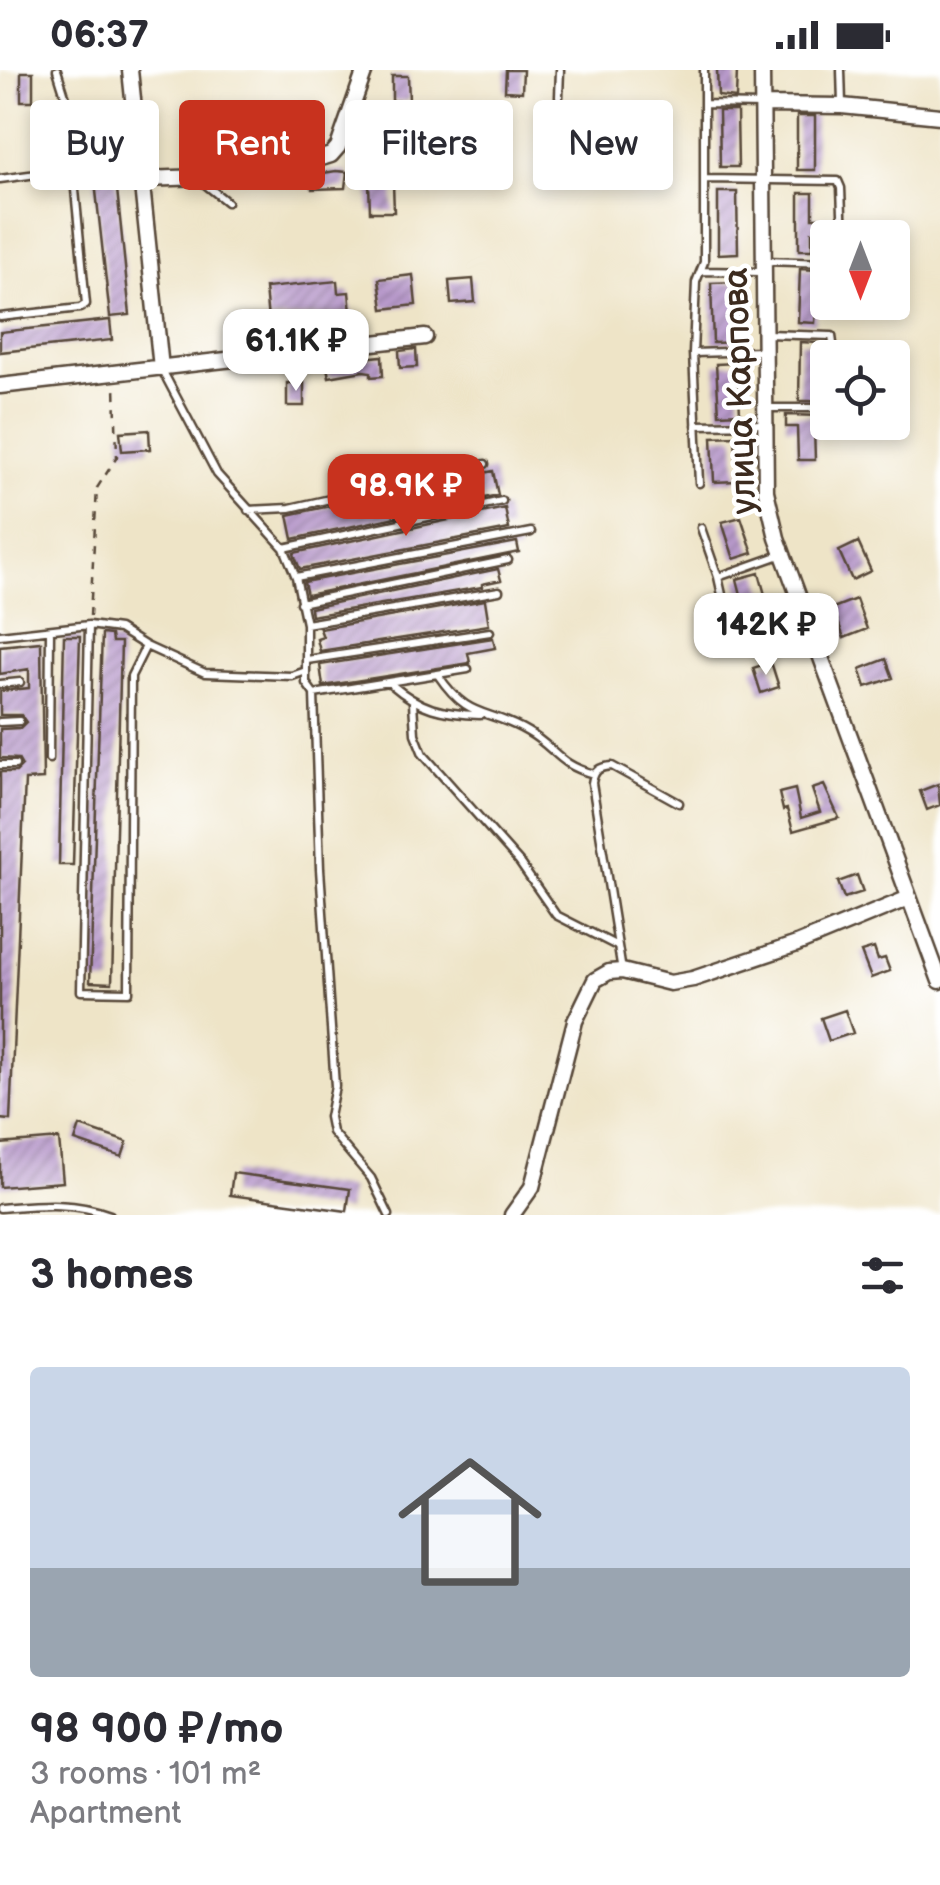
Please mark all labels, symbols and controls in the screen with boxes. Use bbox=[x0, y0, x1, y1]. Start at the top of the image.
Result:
text: 06:37 bbox=[50, 13, 149, 58]
chip: Buy bbox=[30, 100, 159, 190]
chip: Rent bbox=[179, 100, 325, 190]
chip: Filters bbox=[345, 100, 513, 190]
chip: New bbox=[533, 100, 673, 190]
north arrow bbox=[810, 220, 910, 320]
map controls bbox=[810, 220, 910, 440]
street label: улица Карпова bbox=[715, 267, 766, 515]
pin: 61.1K ₽ bbox=[204, 309, 388, 394]
text: 61.1K ₽ bbox=[245, 322, 347, 361]
button: locate bbox=[810, 340, 910, 440]
pin: 98.9K ₽ bbox=[314, 454, 498, 539]
text: 98.9K ₽ bbox=[350, 467, 462, 506]
pin: 142K ₽ bbox=[685, 593, 847, 678]
text: 142K ₽ bbox=[716, 606, 816, 645]
icon: filters bbox=[855, 1248, 910, 1303]
text: 3 homes bbox=[30, 1250, 193, 1301]
icon: home bbox=[380, 1432, 560, 1612]
text: 98 900 ₽/mo bbox=[30, 1704, 283, 1755]
text: 3 rooms · 101 m² bbox=[30, 1755, 261, 1794]
text: Apartment bbox=[30, 1794, 181, 1833]

